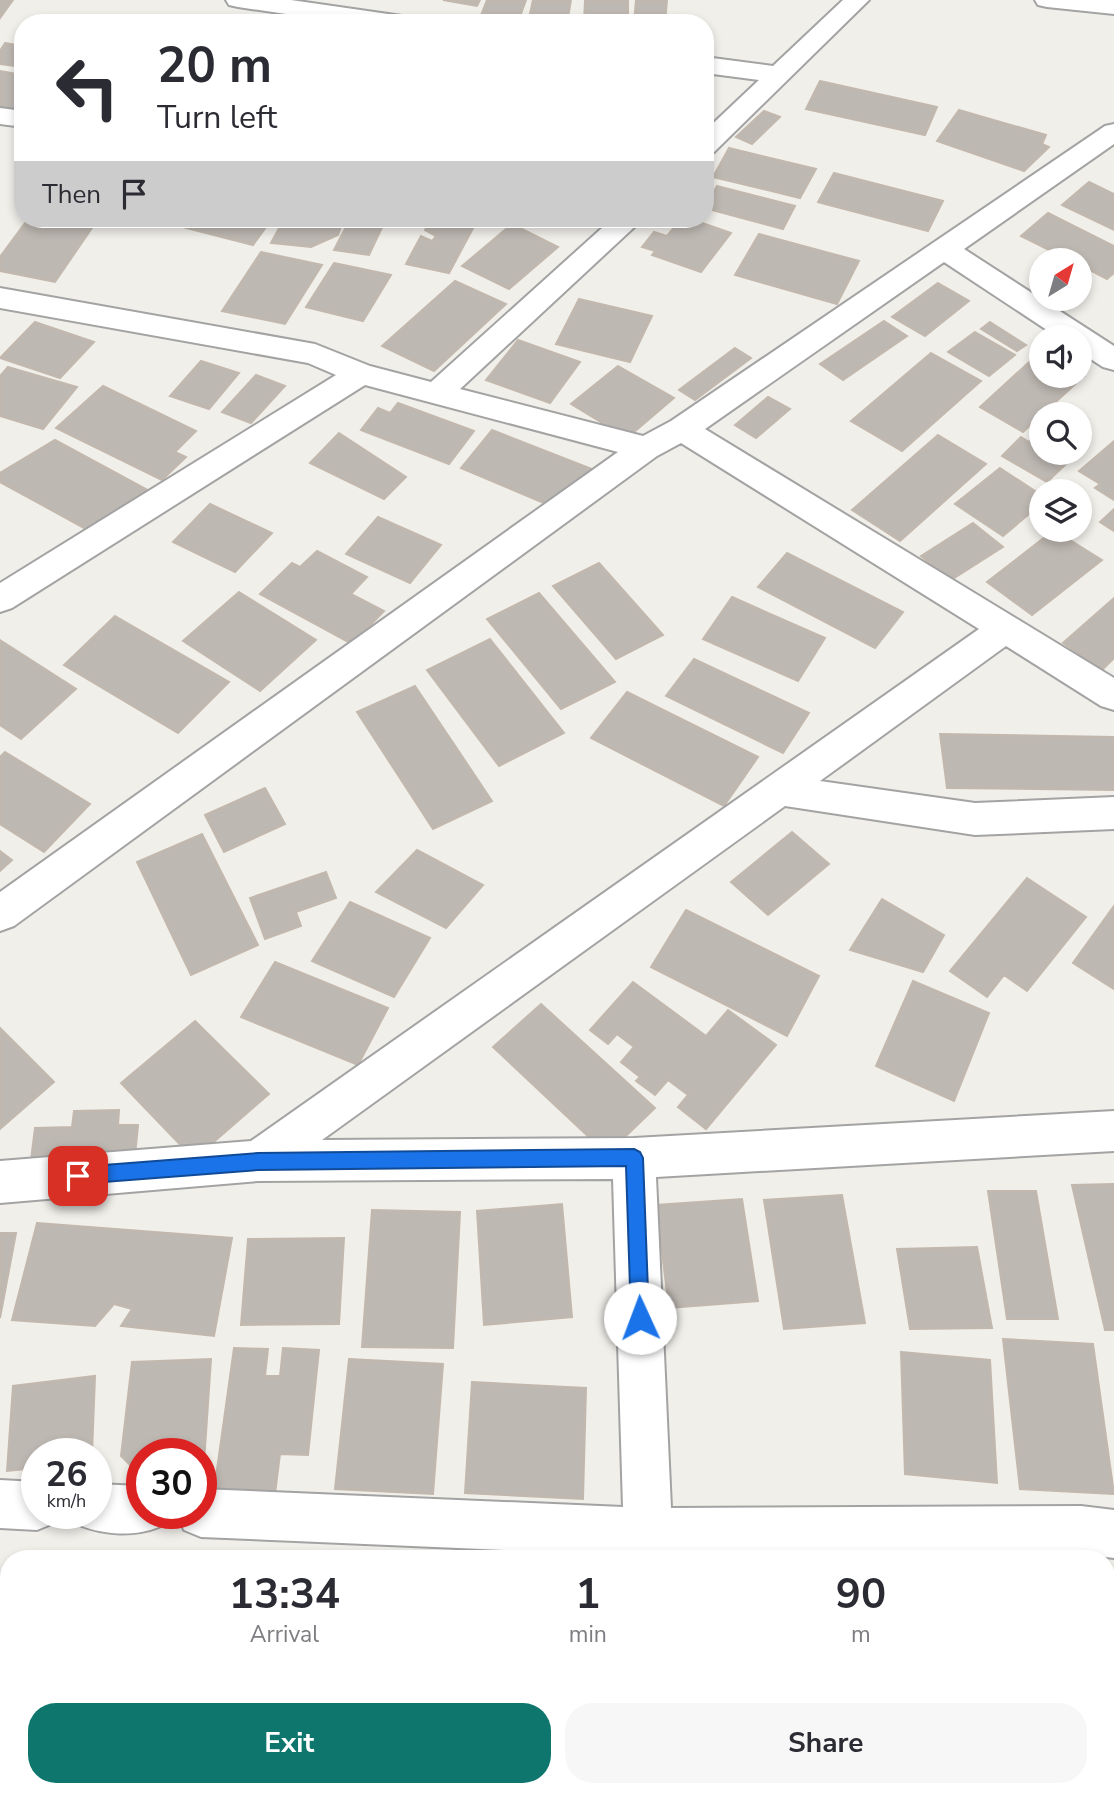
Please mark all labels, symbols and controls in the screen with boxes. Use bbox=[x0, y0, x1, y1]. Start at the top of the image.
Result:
text: 20 m bbox=[157, 32, 272, 99]
icon: left bbox=[42, 42, 133, 133]
text: Turn left bbox=[157, 96, 277, 139]
icon: arrive bbox=[115, 175, 153, 213]
text: Then bbox=[42, 177, 101, 212]
north arrow bbox=[1029, 248, 1092, 312]
map controls bbox=[1029, 248, 1092, 542]
button: sound bbox=[1029, 325, 1092, 388]
button: search bbox=[1029, 402, 1092, 465]
button: layers bbox=[1029, 479, 1092, 542]
pin bbox=[48, 1146, 108, 1206]
icon: arrive bbox=[59, 1157, 97, 1195]
position arrow bbox=[603, 1281, 677, 1355]
speed limit sign: 30 bbox=[126, 1438, 217, 1529]
text: 26 bbox=[45, 1451, 88, 1498]
text: km/h bbox=[47, 1489, 86, 1513]
text: 13:34 bbox=[229, 1566, 340, 1623]
text: 1 bbox=[575, 1566, 600, 1623]
text: 90 bbox=[836, 1566, 886, 1623]
text: Arrival bbox=[250, 1619, 319, 1650]
text: min bbox=[569, 1619, 607, 1650]
text: m bbox=[851, 1619, 871, 1650]
button: Exit bbox=[28, 1703, 551, 1783]
button: Share bbox=[565, 1703, 1087, 1783]

